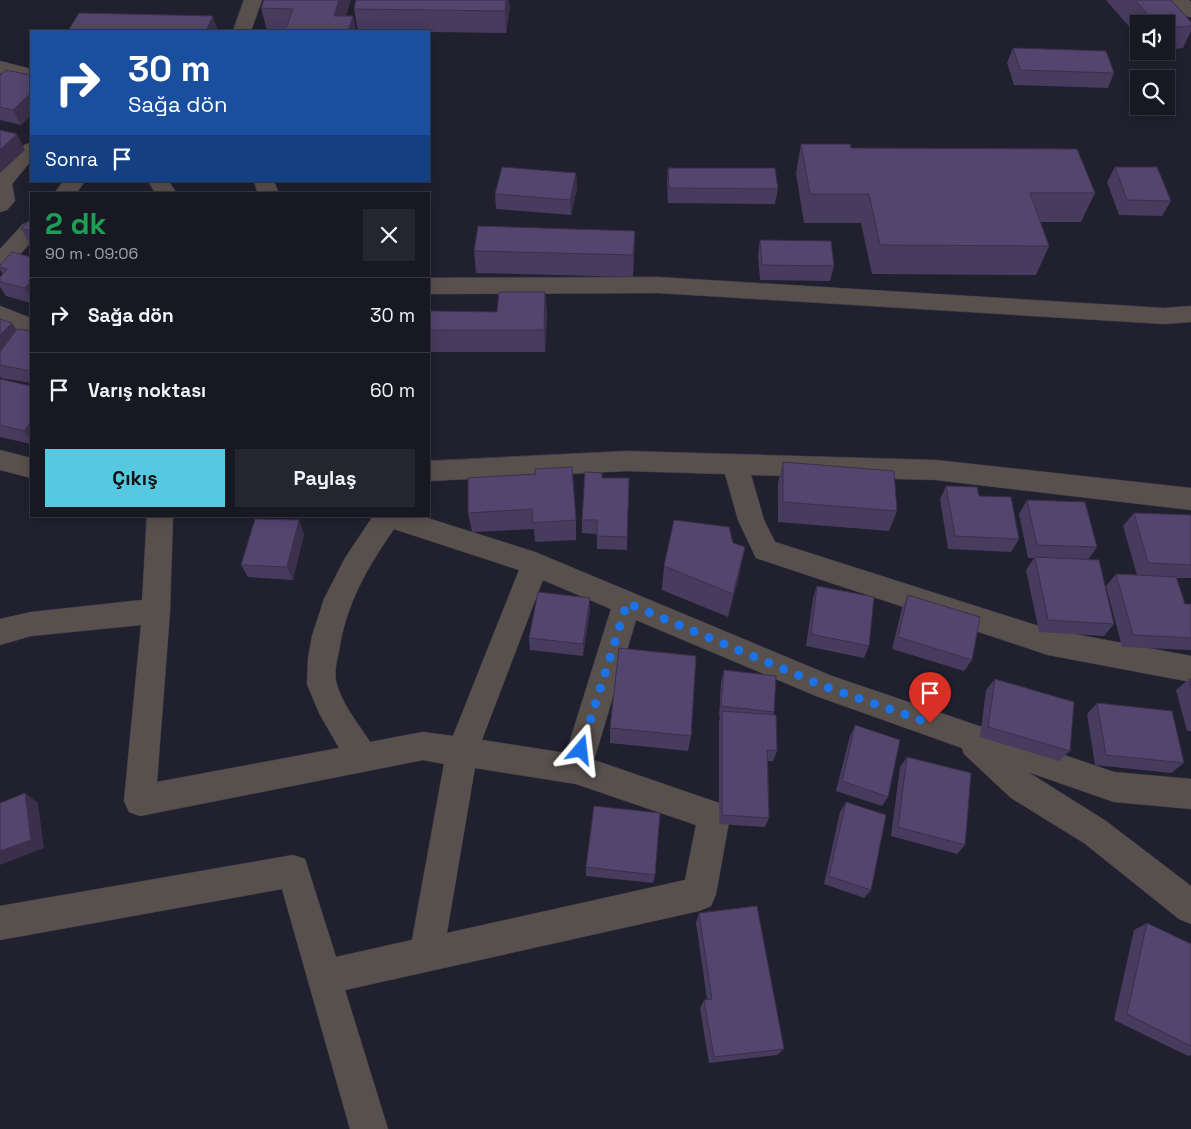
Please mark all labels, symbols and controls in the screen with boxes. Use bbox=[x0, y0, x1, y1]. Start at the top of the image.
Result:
map controls bbox=[1130, 15, 1175, 115]
button: sound bbox=[1130, 15, 1175, 60]
text: 30 m bbox=[128, 47, 211, 91]
icon: right bbox=[45, 50, 110, 115]
button: search bbox=[1130, 70, 1175, 115]
text: Sağa dön bbox=[128, 90, 228, 118]
icon: arrive bbox=[108, 145, 136, 173]
text: Sonra bbox=[45, 147, 98, 172]
text: 2 dk bbox=[45, 204, 107, 243]
button: close bbox=[363, 209, 415, 261]
text: 90 m · 09:06 bbox=[45, 243, 138, 264]
icon: right bbox=[45, 301, 73, 329]
text: Sağa dön bbox=[88, 303, 174, 328]
text: 30 m bbox=[370, 303, 415, 328]
icon: arrive bbox=[45, 376, 73, 404]
text: Varış noktası bbox=[88, 378, 206, 403]
text: 60 m bbox=[370, 378, 415, 403]
button: Çıkış bbox=[45, 449, 225, 507]
button: Paylaş bbox=[235, 449, 415, 507]
pin bbox=[909, 672, 951, 723]
icon: arrive bbox=[916, 679, 944, 707]
position arrow bbox=[554, 723, 606, 775]

